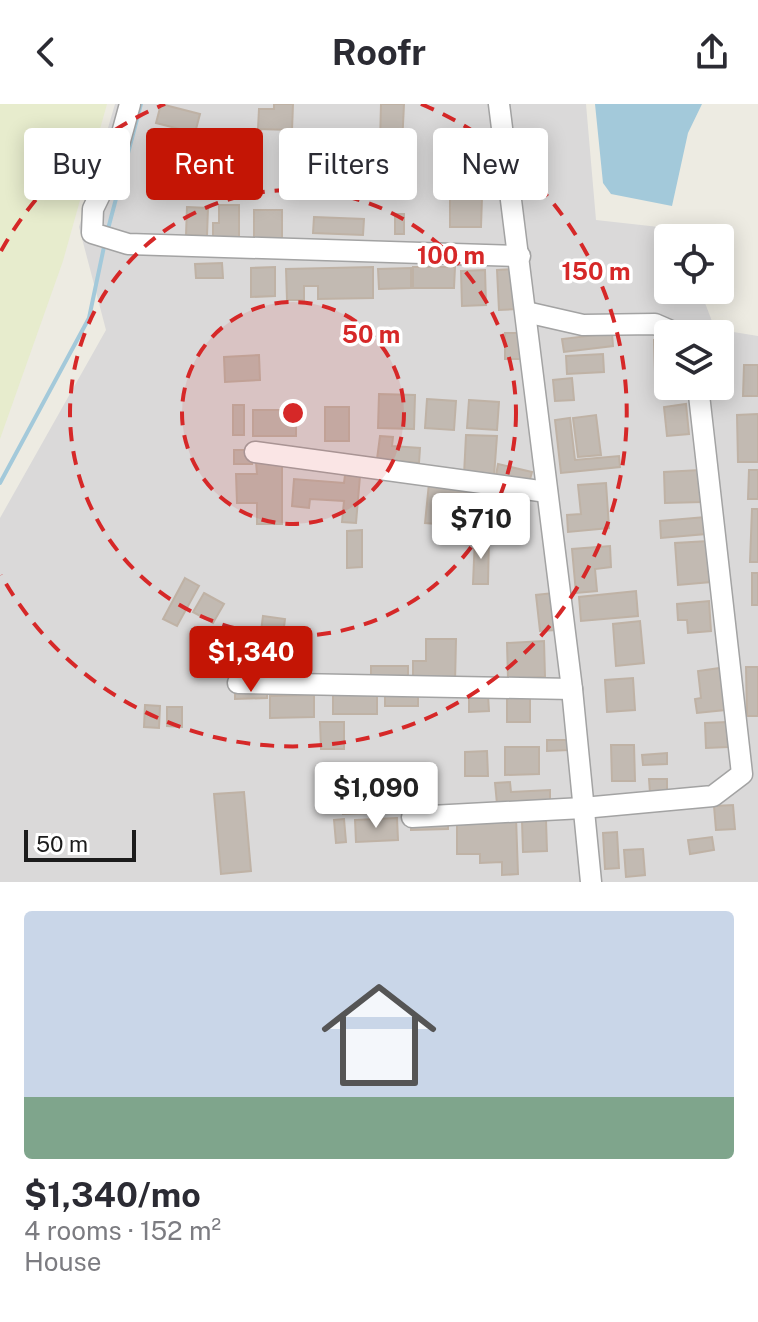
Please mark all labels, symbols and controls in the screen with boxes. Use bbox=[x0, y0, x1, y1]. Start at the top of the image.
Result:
icon: back bbox=[24, 30, 68, 74]
icon: share bbox=[690, 30, 734, 74]
text: Roofr bbox=[332, 31, 426, 73]
chip: Buy bbox=[24, 128, 130, 200]
chip: Rent bbox=[146, 128, 263, 200]
chip: Filters bbox=[279, 128, 417, 200]
chip: New bbox=[433, 128, 548, 200]
map controls bbox=[654, 224, 734, 400]
button: locate bbox=[654, 224, 734, 304]
text: 100 m bbox=[417, 241, 485, 269]
text: 150 m bbox=[562, 257, 630, 285]
text: 50 m bbox=[342, 320, 400, 348]
button: layers bbox=[654, 320, 734, 400]
centre of rings bbox=[279, 399, 307, 427]
pin: $710 bbox=[434, 493, 528, 561]
text: $710 bbox=[450, 503, 512, 534]
pin: $1,340 bbox=[186, 626, 316, 694]
text: $1,340 bbox=[207, 636, 295, 667]
pin: $1,090 bbox=[311, 762, 441, 830]
text: $1,090 bbox=[333, 772, 419, 803]
scale bar bbox=[24, 826, 136, 862]
text: 50 m bbox=[36, 831, 88, 857]
icon: home bbox=[307, 963, 451, 1107]
text: $1,340/mo bbox=[24, 1175, 201, 1215]
text: 4 rooms · 152 m² bbox=[24, 1215, 221, 1246]
text: House bbox=[24, 1246, 101, 1277]

